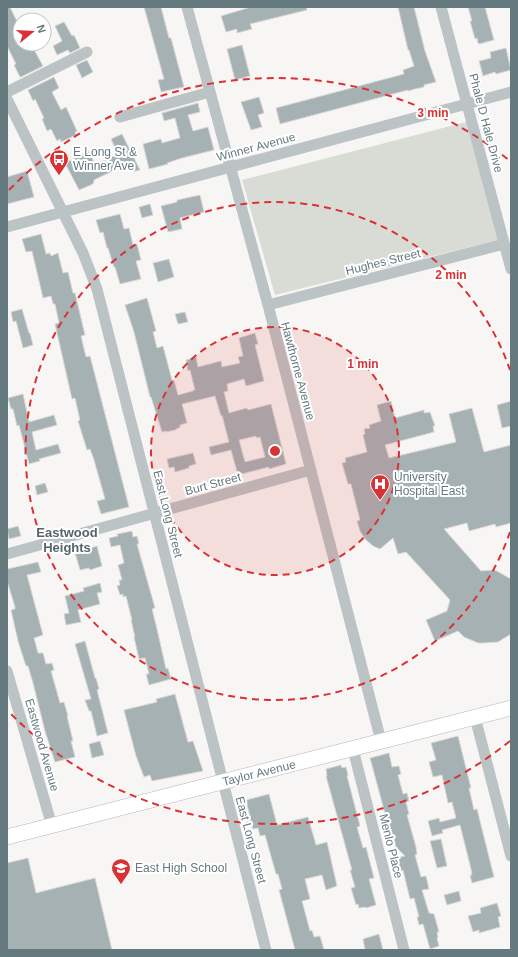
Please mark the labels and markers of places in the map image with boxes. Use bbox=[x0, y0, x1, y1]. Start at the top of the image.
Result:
place label: E Long St & Winner Ave bbox=[73, 145, 137, 173]
bus stop icon: E Long St & Winner Ave bbox=[48, 148, 70, 176]
centre of rings bbox=[268, 444, 282, 458]
place label: University Hospital East bbox=[394, 470, 465, 498]
hospital icon: University Hospital East bbox=[369, 473, 391, 501]
school or university icon: East High School bbox=[110, 857, 132, 885]
place label: East High School bbox=[135, 861, 227, 875]

